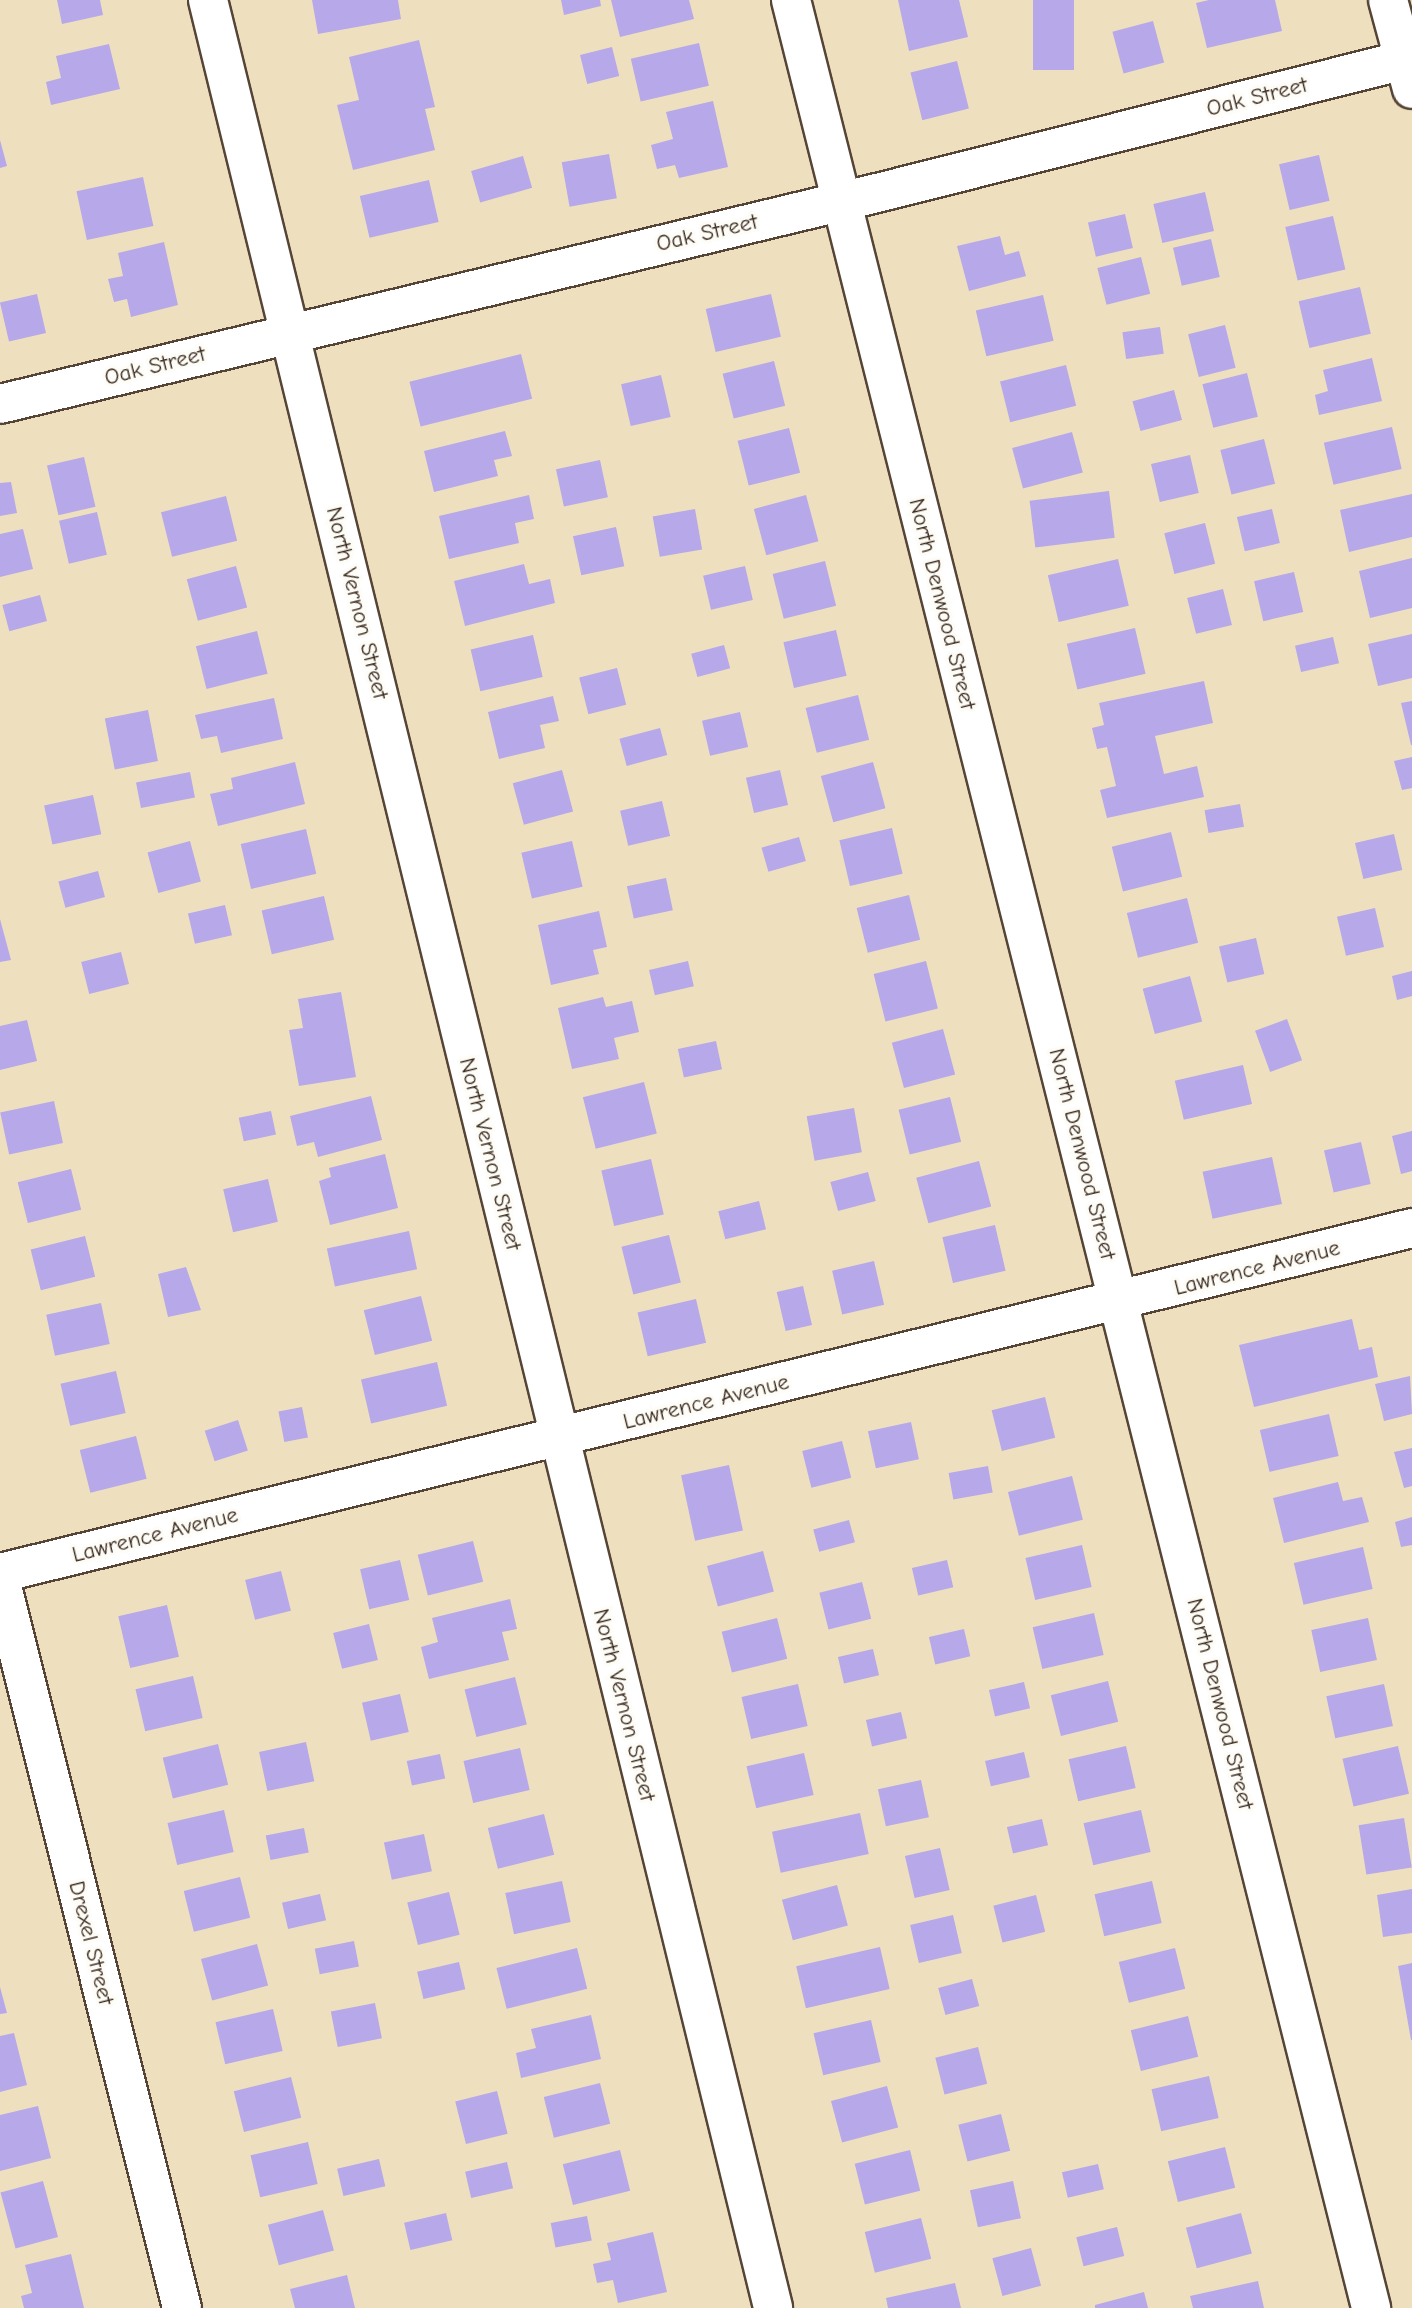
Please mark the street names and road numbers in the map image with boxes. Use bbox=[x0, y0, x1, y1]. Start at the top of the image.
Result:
street label: Oak Street bbox=[1204, 71, 1310, 123]
street label: Oak Street bbox=[654, 208, 760, 258]
street label: Oak Street bbox=[102, 340, 208, 392]
street label: North Denwood Street bbox=[902, 495, 982, 713]
street label: North Vernon Street bbox=[320, 504, 394, 702]
street label: North Denwood Street bbox=[1042, 1045, 1122, 1263]
street label: North Vernon Street bbox=[453, 1055, 527, 1253]
street label: Lawrence Avenue bbox=[1171, 1234, 1343, 1302]
street label: Lawrence Avenue bbox=[620, 1368, 792, 1436]
street label: Lawrence Avenue bbox=[69, 1501, 241, 1569]
street label: North Denwood Street bbox=[1180, 1595, 1260, 1813]
street label: North Vernon Street bbox=[587, 1606, 661, 1804]
street label: Drexel Street bbox=[62, 1878, 120, 2008]

